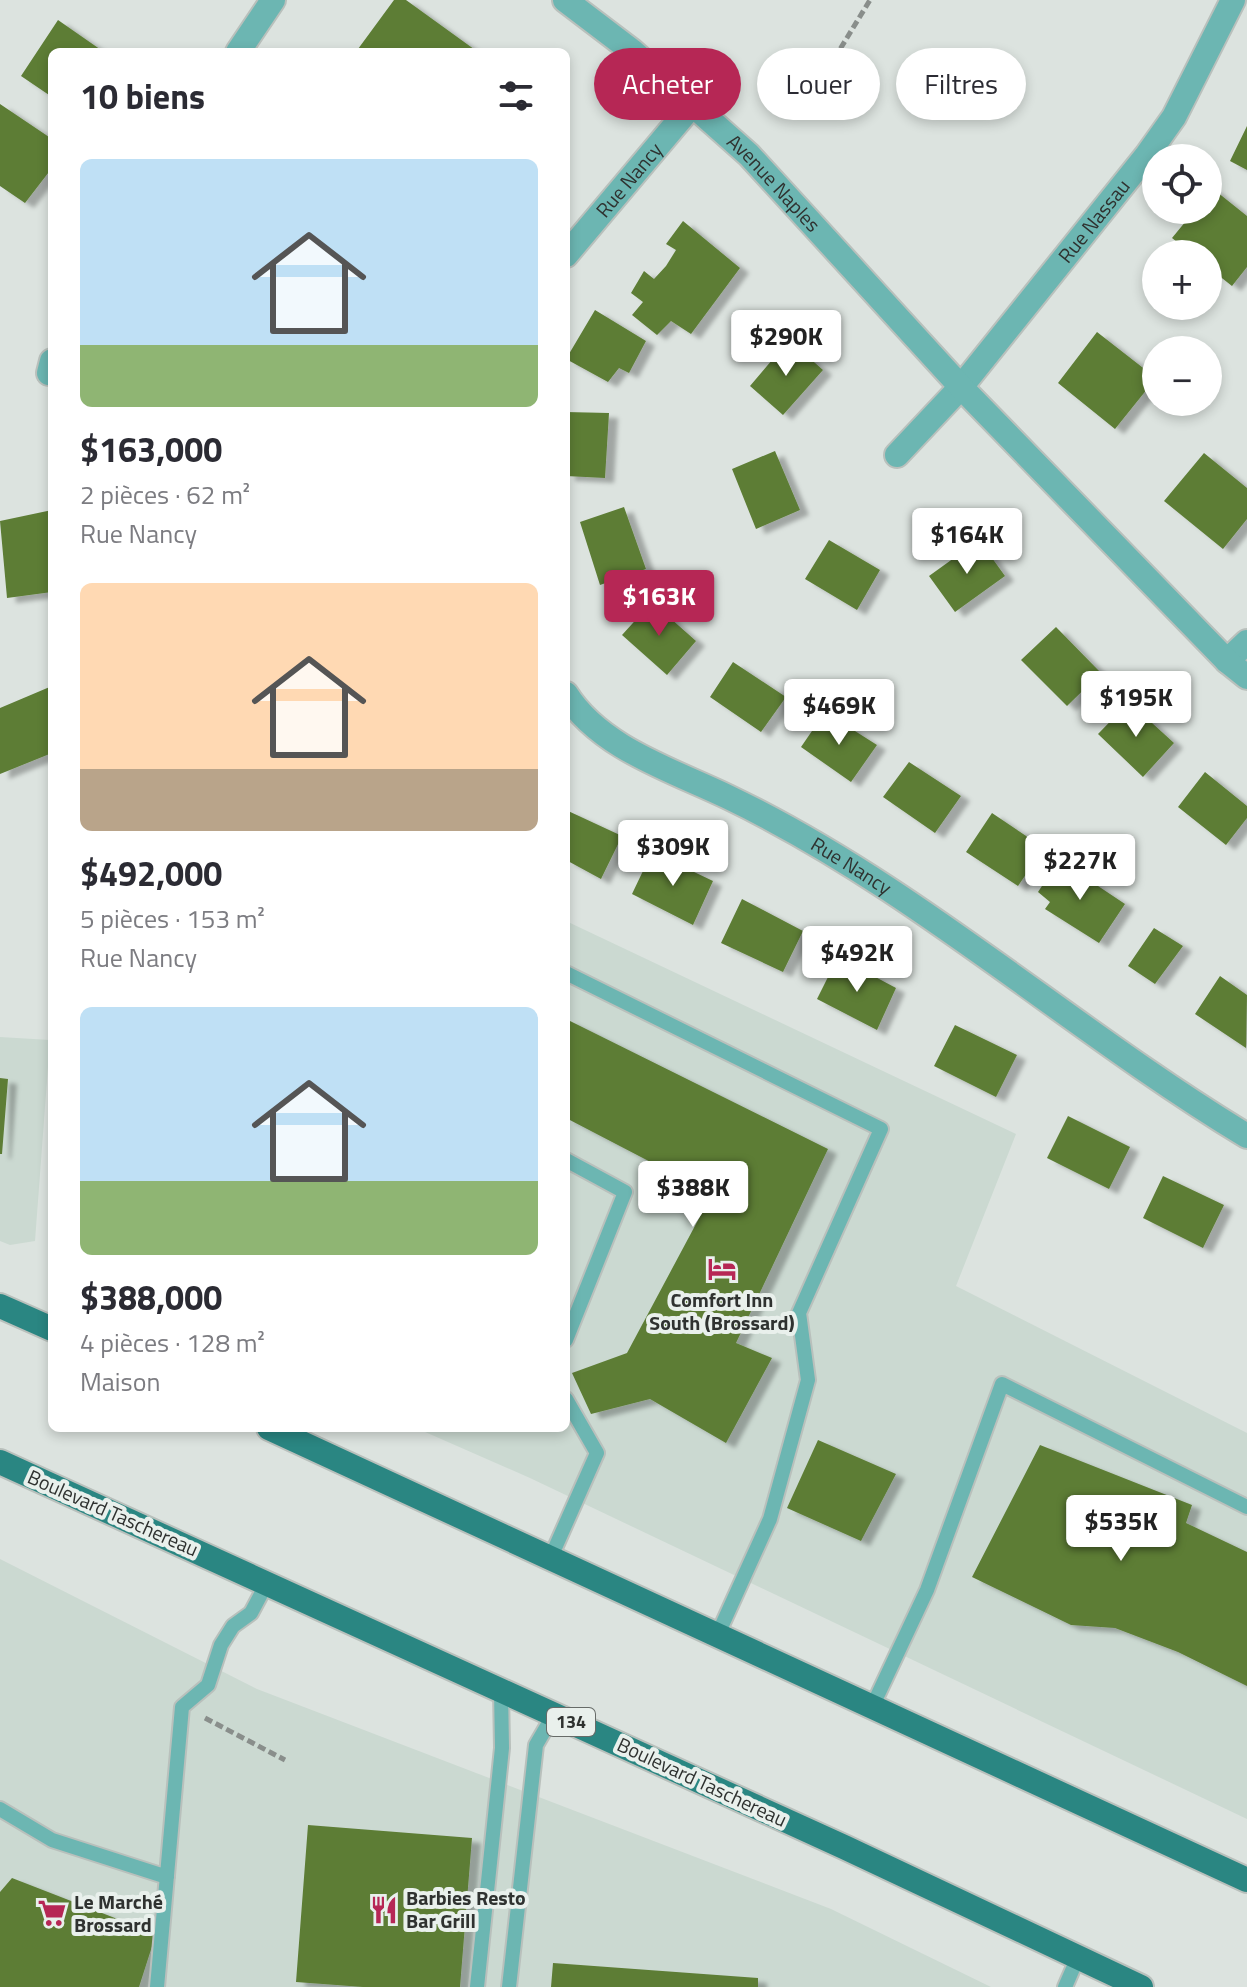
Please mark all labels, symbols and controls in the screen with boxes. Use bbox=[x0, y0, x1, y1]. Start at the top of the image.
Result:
chip: Acheter bbox=[594, 48, 741, 120]
chip: Louer bbox=[757, 48, 880, 120]
chip: Filtres bbox=[896, 48, 1026, 120]
text: 10 biens bbox=[80, 70, 205, 122]
icon: filters bbox=[494, 74, 538, 118]
street label: Avenue Naples bbox=[720, 126, 828, 239]
street label: Rue Nancy bbox=[588, 135, 670, 224]
map controls bbox=[1142, 144, 1222, 416]
button: locate bbox=[1142, 144, 1222, 224]
street label: Rue Nassau bbox=[1050, 172, 1137, 270]
icon: home bbox=[237, 211, 381, 355]
button: + bbox=[1142, 240, 1222, 320]
pin: $290K bbox=[730, 310, 842, 378]
text: $290K bbox=[749, 316, 823, 355]
button: − bbox=[1142, 336, 1222, 416]
text: $163,000 bbox=[80, 423, 222, 475]
text: 2 pièces · 62 m² bbox=[80, 475, 250, 514]
pin: $164K bbox=[911, 508, 1023, 576]
text: Rue Nancy bbox=[80, 514, 197, 553]
text: $164K bbox=[930, 514, 1004, 553]
pin: $163K bbox=[603, 570, 715, 638]
text: $163K bbox=[622, 576, 696, 615]
icon: home bbox=[237, 635, 381, 779]
pin: $195K bbox=[1080, 671, 1192, 739]
text: $195K bbox=[1099, 677, 1173, 716]
pin: $469K bbox=[783, 679, 895, 747]
text: $469K bbox=[802, 685, 876, 724]
pin: $309K bbox=[617, 820, 729, 888]
text: $309K bbox=[636, 826, 710, 865]
street label: Rue Nancy bbox=[805, 828, 898, 903]
pin: $227K bbox=[1024, 834, 1136, 902]
text: $227K bbox=[1043, 840, 1117, 879]
text: $492,000 bbox=[80, 847, 222, 899]
text: 5 pièces · 153 m² bbox=[80, 899, 265, 938]
pin: $492K bbox=[801, 926, 913, 994]
text: $492K bbox=[820, 932, 894, 971]
text: Rue Nancy bbox=[80, 938, 197, 977]
icon: home bbox=[237, 1059, 381, 1203]
pin: $388K bbox=[637, 1161, 749, 1229]
text: $388K bbox=[656, 1167, 730, 1206]
hotel icon: Comfort Inn South (Brossard) bbox=[707, 1254, 737, 1284]
text: $388,000 bbox=[80, 1271, 222, 1323]
place label: Comfort Inn South (Brossard) bbox=[649, 1284, 795, 1338]
text: 4 pièces · 128 m² bbox=[80, 1323, 265, 1362]
text: Maison bbox=[80, 1362, 160, 1401]
street label: Boulevard Taschereau bbox=[23, 1461, 204, 1564]
pin: $535K bbox=[1065, 1495, 1177, 1563]
text: $535K bbox=[1084, 1501, 1158, 1540]
road number: 134 bbox=[547, 1708, 595, 1736]
street label: Boulevard Taschereau bbox=[612, 1729, 792, 1835]
place label: Barbies Resto Bar Grill bbox=[406, 1882, 526, 1936]
place label: Le Marché Brossard bbox=[74, 1886, 163, 1940]
restaurant icon: Barbies Resto Bar Grill bbox=[369, 1895, 399, 1925]
supermarket icon: Le Marché Brossard bbox=[37, 1898, 67, 1928]

